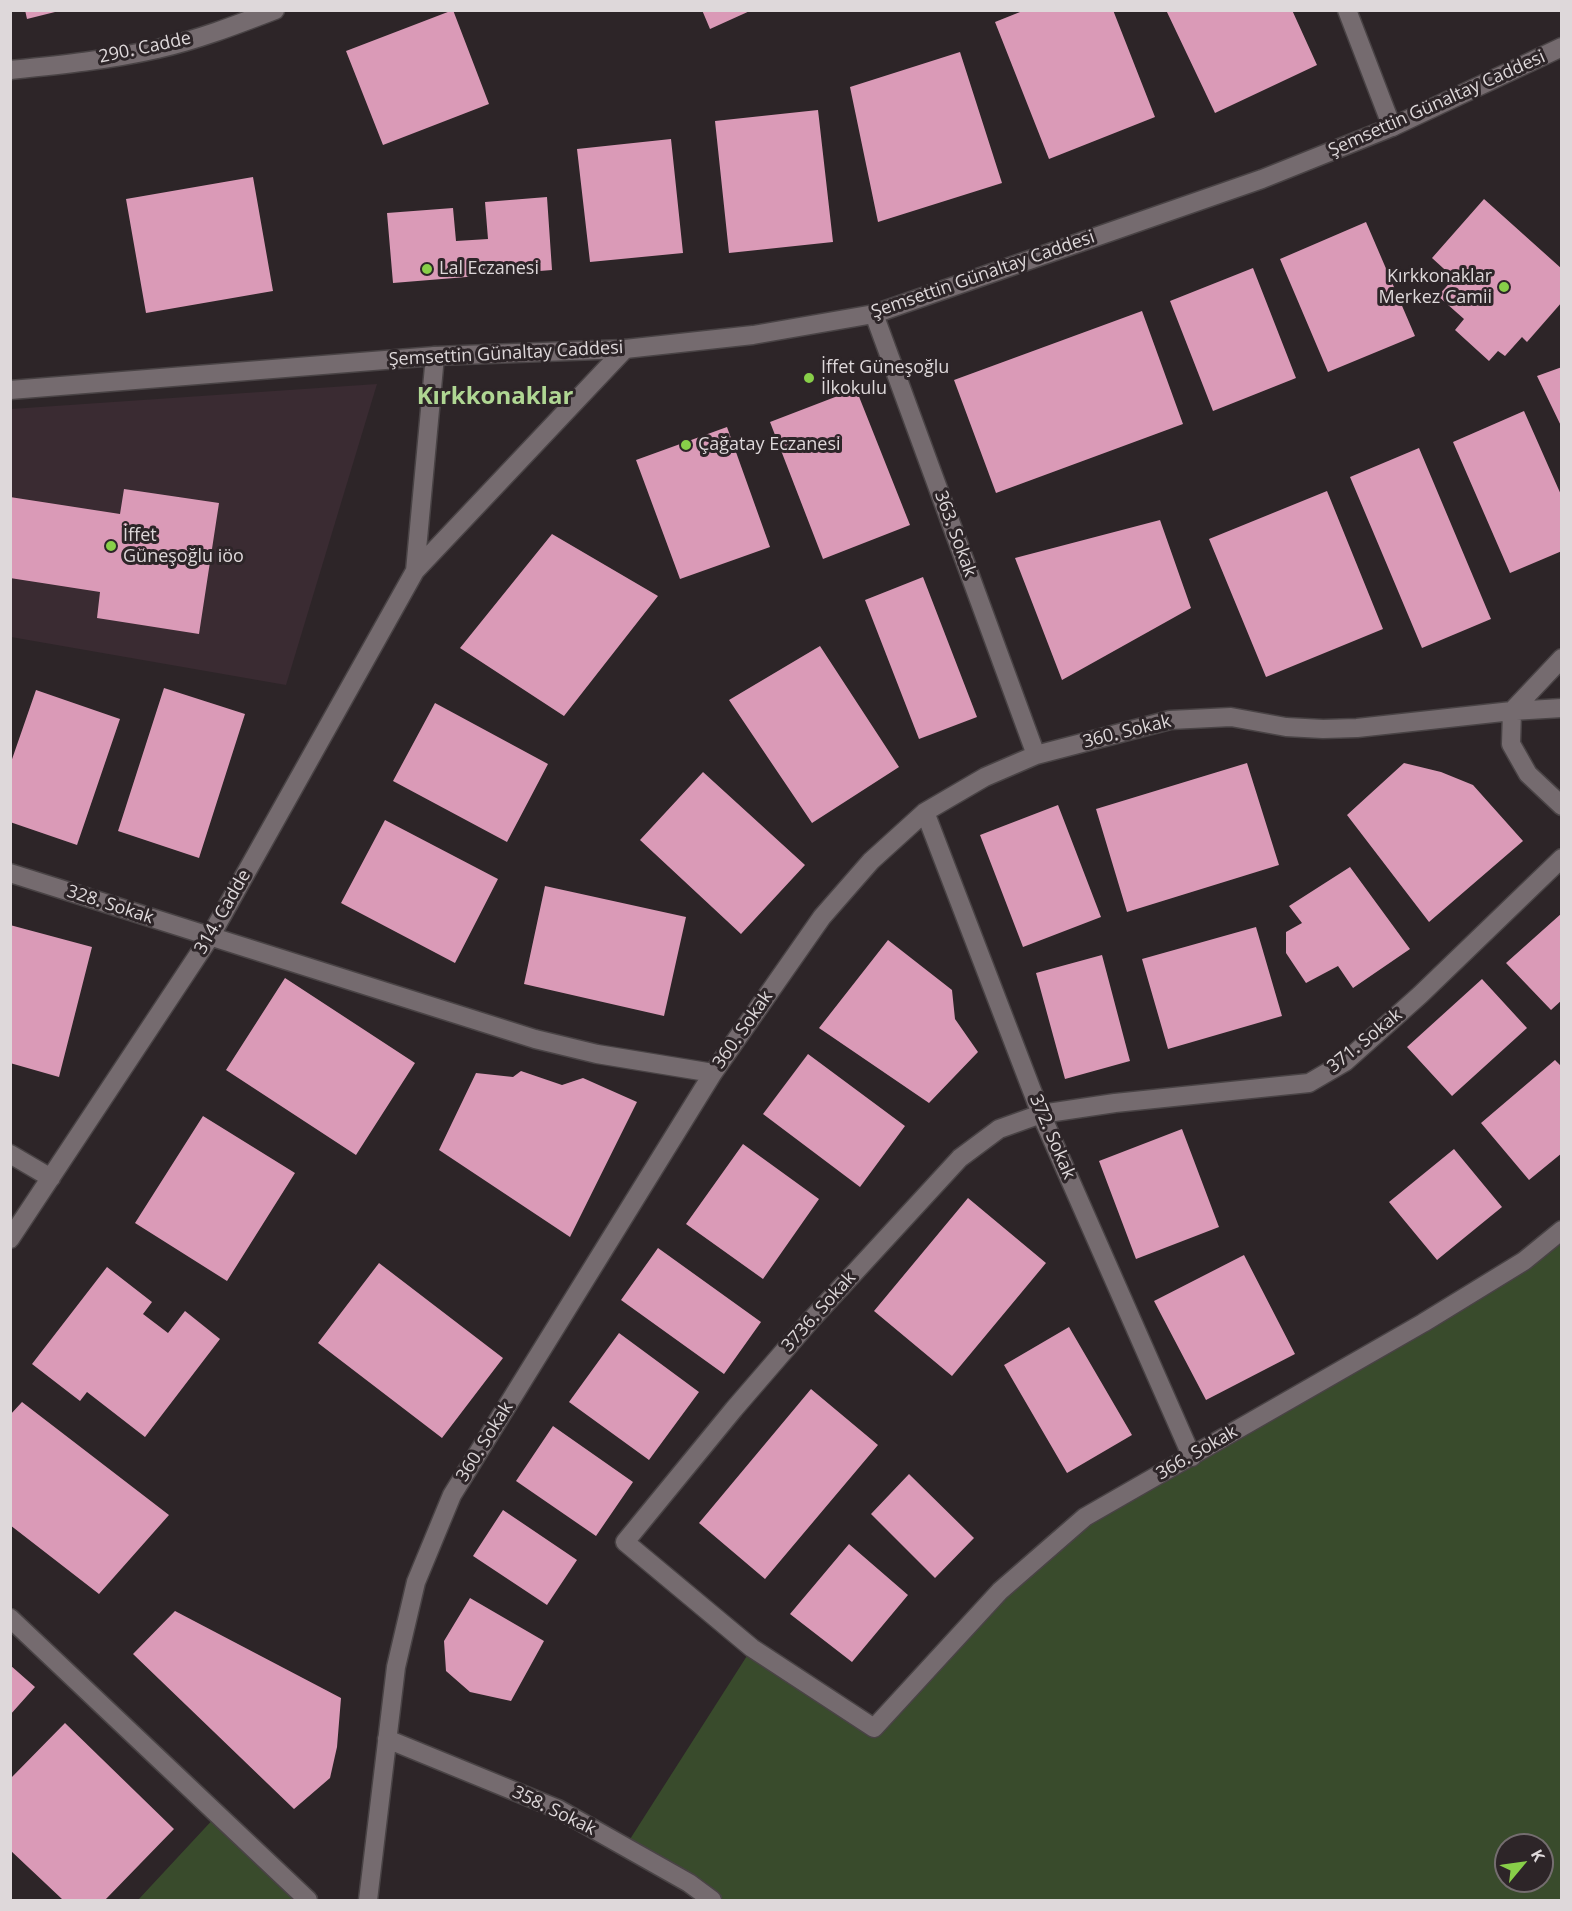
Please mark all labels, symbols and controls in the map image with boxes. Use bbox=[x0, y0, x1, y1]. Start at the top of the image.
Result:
street label: 290. Cadde bbox=[97, 28, 193, 68]
street label: Şemsettin Günaltay Caddesi bbox=[1325, 46, 1549, 162]
street label: Şemsettin Günaltay Caddesi bbox=[868, 227, 1098, 323]
place label: Lal Eczanesi bbox=[439, 258, 539, 280]
marker: Lal Eczanesi bbox=[420, 262, 434, 276]
place label: Kırkkonaklar Merkez Camii bbox=[1379, 266, 1492, 308]
marker: Kırkkonaklar Merkez Camii bbox=[1497, 280, 1511, 294]
street label: Şemsettin Günaltay Caddesi bbox=[388, 337, 624, 371]
place label: İffet Güneşoğlu İlkokulu bbox=[821, 357, 949, 400]
marker: İffet Güneşoğlu İlkokulu bbox=[802, 371, 816, 385]
district label: Kırkkonaklar bbox=[417, 383, 573, 411]
place label: Çağatay Eczanesi bbox=[698, 434, 841, 456]
marker: Çağatay Eczanesi bbox=[679, 438, 693, 452]
street label: 363. Sokak bbox=[929, 488, 981, 580]
place label: İffet Güneşoğlu iöo bbox=[123, 525, 244, 568]
marker: İffet Güneşoğlu iöo bbox=[104, 539, 118, 553]
street label: 360. Sokak bbox=[1081, 711, 1173, 753]
street label: 314. Cadde bbox=[190, 866, 256, 958]
street label: 328. Sokak bbox=[64, 881, 156, 929]
street label: 360. Sokak bbox=[708, 987, 778, 1073]
street label: 371. Sokak bbox=[1323, 1004, 1407, 1078]
street label: 372. Sokak bbox=[1024, 1091, 1080, 1183]
street label: 3736. Sokak bbox=[777, 1268, 861, 1356]
street label: 360. Sokak bbox=[452, 1398, 518, 1486]
street label: 366. Sokak bbox=[1153, 1421, 1241, 1485]
street label: 358. Sokak bbox=[509, 1782, 599, 1840]
north arrow bbox=[1494, 1833, 1554, 1893]
text: K bbox=[1526, 1845, 1550, 1865]

